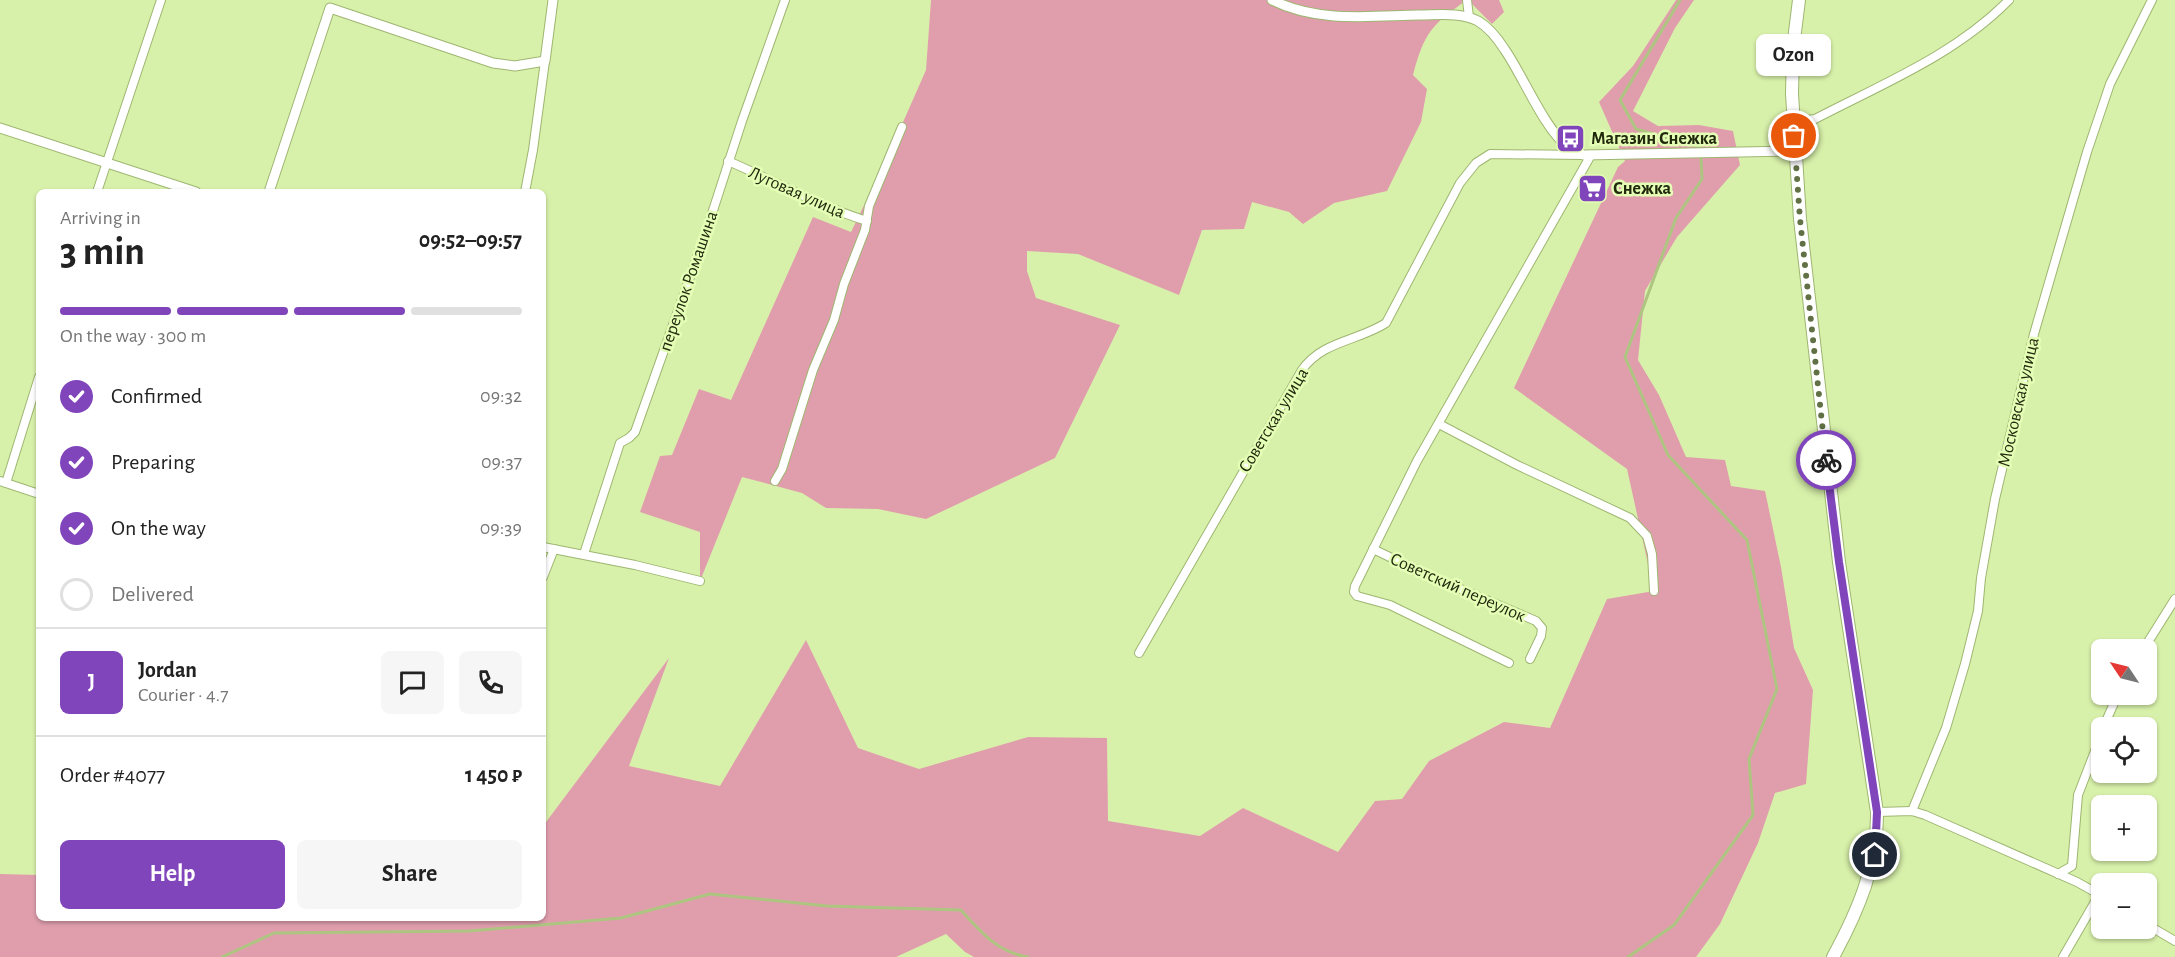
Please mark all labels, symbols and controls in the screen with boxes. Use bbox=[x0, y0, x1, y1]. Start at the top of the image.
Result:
callout: Ozon bbox=[1756, 34, 1832, 76]
text: Ozon bbox=[1773, 45, 1814, 65]
pin bbox=[1768, 110, 1819, 161]
icon: bag bbox=[1777, 119, 1810, 152]
bus stop icon: Магазин Снежка bbox=[1554, 122, 1586, 154]
place label: Магазин Снежка bbox=[1591, 130, 1717, 148]
street label: Луговая улица bbox=[746, 164, 847, 222]
supermarket icon: Снежка bbox=[1576, 172, 1608, 204]
place label: Снежка bbox=[1613, 180, 1672, 198]
text: Arriving in bbox=[60, 208, 141, 228]
street label: переулок Ромашина bbox=[657, 209, 721, 354]
text: 09:52–09:57 bbox=[419, 229, 522, 251]
text: 3 min bbox=[60, 233, 145, 272]
text: On the way · 300 m bbox=[60, 326, 206, 346]
street label: Московская улица bbox=[1995, 336, 2043, 469]
street label: Советская улица bbox=[1236, 365, 1312, 476]
icon: check bbox=[60, 380, 93, 413]
text: Confirmed bbox=[111, 385, 202, 407]
text: 09:32 bbox=[480, 386, 522, 406]
courier bbox=[1796, 430, 1856, 490]
icon: bike bbox=[1810, 444, 1843, 477]
icon: check bbox=[60, 446, 93, 479]
text: Preparing bbox=[111, 451, 195, 473]
text: 09:37 bbox=[481, 452, 522, 472]
icon: check bbox=[60, 512, 93, 545]
text: On the way bbox=[111, 517, 206, 539]
text: 09:39 bbox=[480, 518, 522, 538]
street label: Советский переулок bbox=[1387, 550, 1529, 626]
text: Delivered bbox=[111, 583, 194, 605]
north arrow bbox=[2091, 639, 2157, 705]
map controls bbox=[2091, 639, 2157, 939]
button: chat bbox=[381, 651, 444, 714]
button: phone bbox=[459, 651, 522, 714]
text: Jordan bbox=[138, 659, 197, 681]
text: J bbox=[88, 671, 95, 693]
text: Courier · 4.7 bbox=[138, 685, 229, 705]
button: locate bbox=[2091, 717, 2157, 783]
text: Order #4077 bbox=[60, 764, 165, 786]
text: 1 450 ₽ bbox=[465, 764, 522, 786]
button: + bbox=[2091, 795, 2157, 861]
pin bbox=[1849, 829, 1900, 880]
icon: home bbox=[1858, 838, 1891, 871]
button: Help bbox=[60, 840, 285, 909]
button: Share bbox=[297, 840, 522, 909]
button: − bbox=[2091, 873, 2157, 939]

